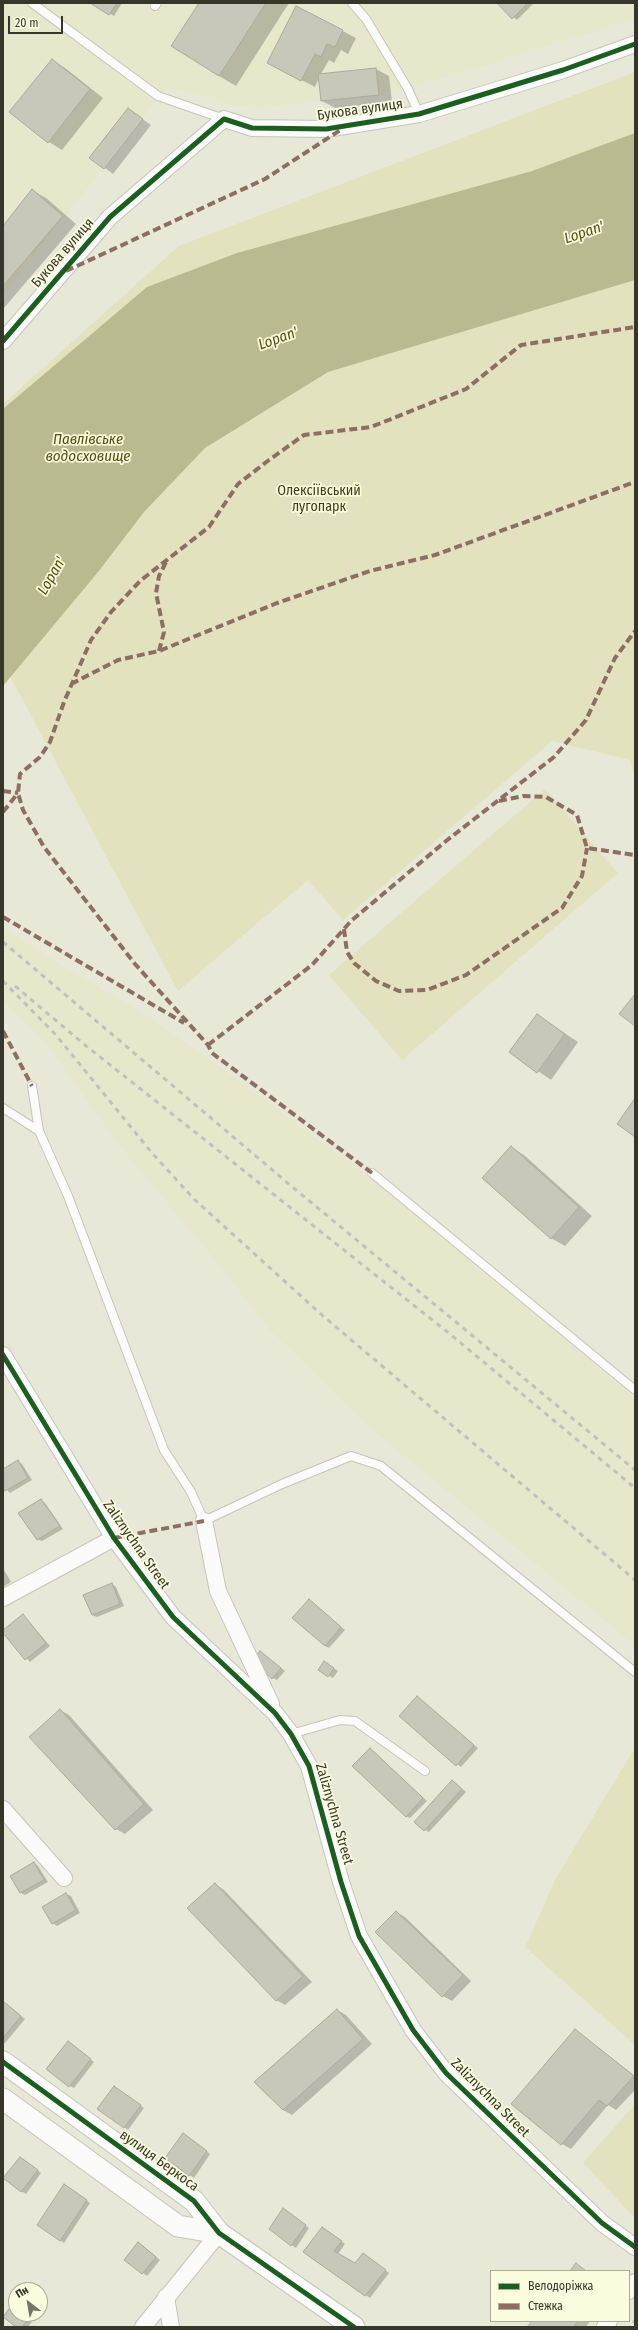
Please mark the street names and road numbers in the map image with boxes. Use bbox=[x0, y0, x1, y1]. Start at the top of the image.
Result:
street label: Букова вулиця bbox=[316, 96, 404, 124]
street label: Букова вулиця bbox=[28, 215, 98, 291]
street label: Zaliznychna Street bbox=[99, 1497, 173, 1593]
street label: Zaliznychna Street bbox=[312, 1761, 356, 1867]
street label: Zaliznychna Street bbox=[447, 2055, 533, 2141]
street label: вулиця Беркоса bbox=[116, 2127, 202, 2195]

